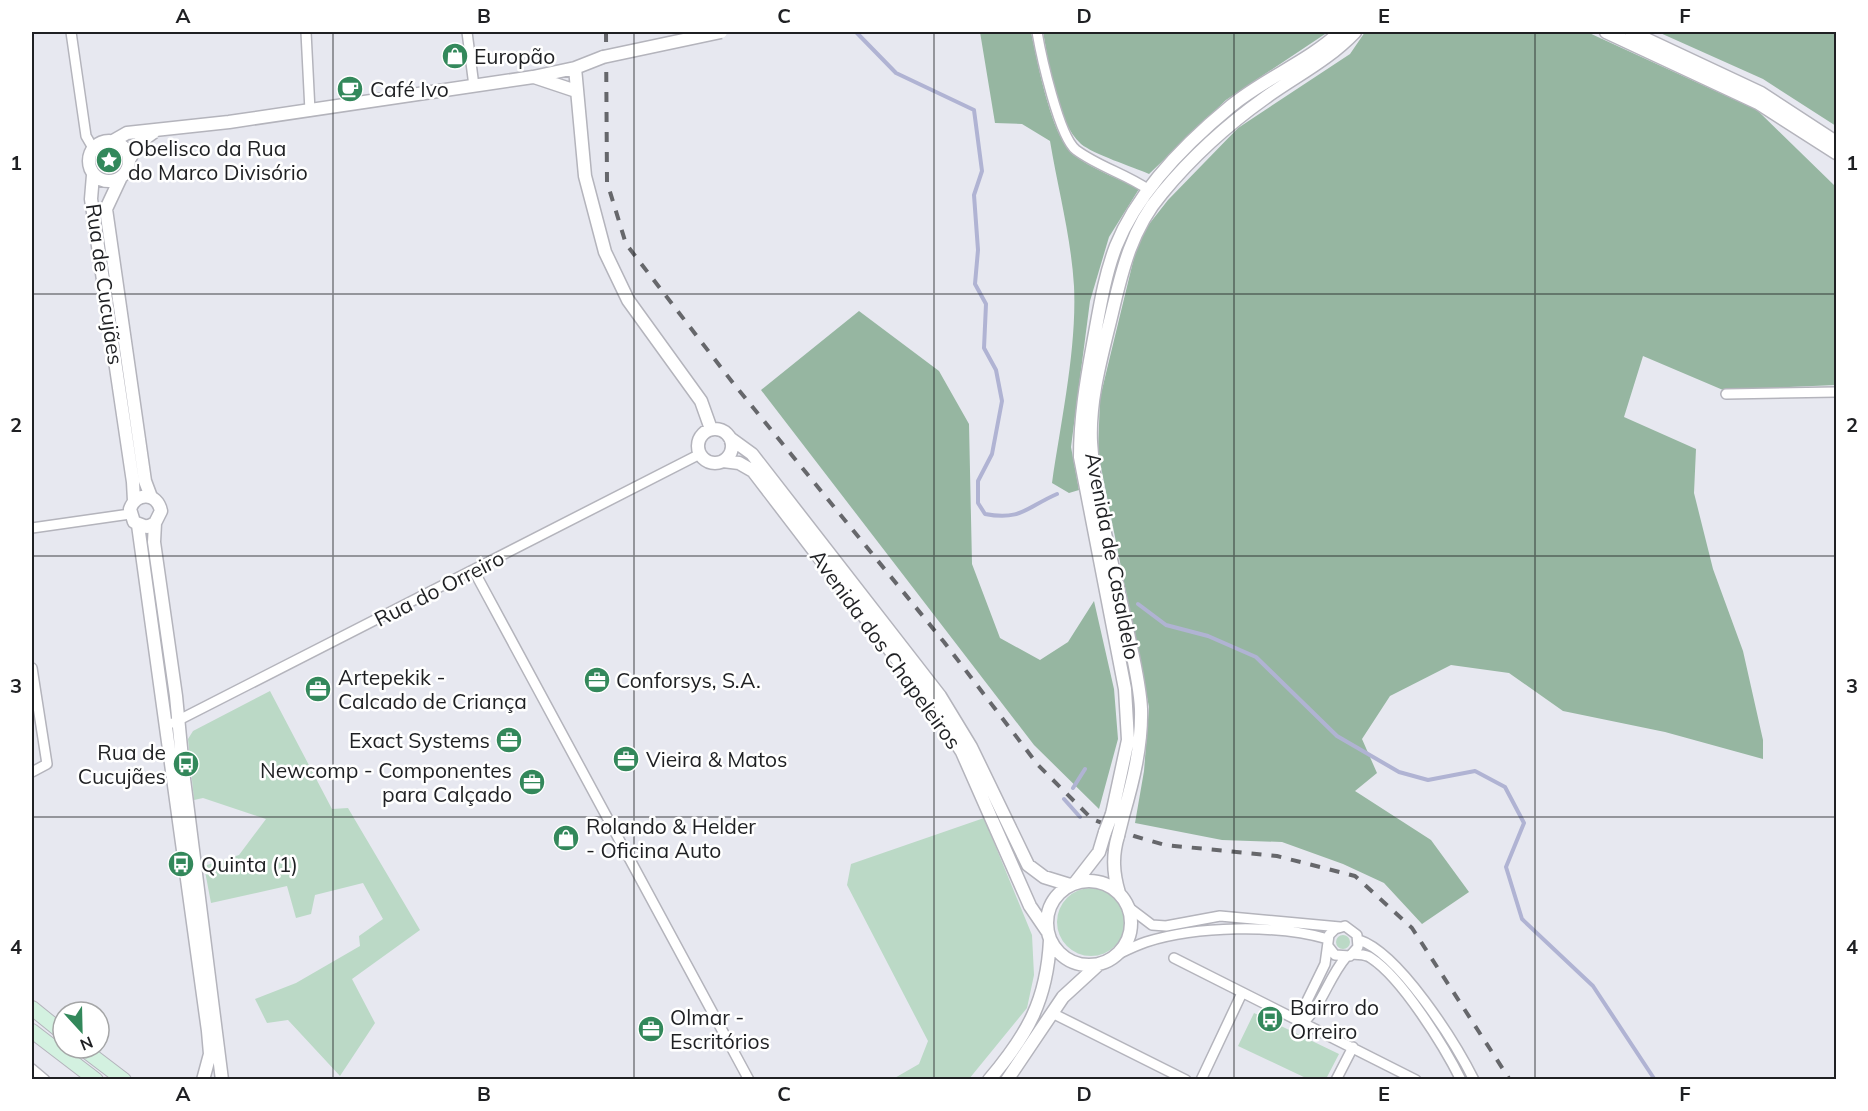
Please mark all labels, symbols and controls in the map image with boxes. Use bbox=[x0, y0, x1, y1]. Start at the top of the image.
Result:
text: A bbox=[176, 3, 191, 28]
text: B bbox=[477, 3, 491, 28]
text: C bbox=[777, 3, 791, 28]
text: D bbox=[1076, 3, 1092, 28]
text: E bbox=[1378, 3, 1390, 28]
text: F bbox=[1679, 3, 1691, 28]
shop icon: Europão bbox=[440, 41, 470, 71]
place label: Europão bbox=[474, 43, 555, 69]
cafe icon: Café Ivo bbox=[335, 74, 365, 104]
place label: Café Ivo bbox=[370, 76, 449, 102]
place label: Obelisco da Rua do Marco Divisório bbox=[128, 135, 308, 185]
place icon: Obelisco da Rua do Marco Divisório bbox=[94, 145, 124, 175]
text: 1 bbox=[10, 150, 22, 175]
text: 1 bbox=[1846, 150, 1858, 175]
street label: Rua de Cucujães bbox=[81, 202, 129, 366]
text: 2 bbox=[10, 412, 22, 437]
text: 2 bbox=[1846, 412, 1858, 437]
street label: Avenida de Casaldelo bbox=[1080, 450, 1146, 662]
street label: Rua do Orreiro bbox=[370, 544, 508, 632]
street label: Avenida dos Chapeleiros bbox=[805, 544, 967, 754]
place label: Artepekik - Calcado de Criança bbox=[338, 664, 527, 714]
office icon: Conforsys, S.A. bbox=[582, 665, 612, 695]
place label: Conforsys, S.A. bbox=[616, 667, 761, 693]
text: 3 bbox=[10, 673, 22, 698]
text: 3 bbox=[1846, 673, 1858, 698]
office icon: Artepekik - Calcado de Criança bbox=[303, 674, 333, 704]
office icon: Exact Systems bbox=[494, 725, 524, 755]
place label: Exact Systems bbox=[349, 727, 490, 753]
place label: Rua de Cucujães bbox=[78, 739, 166, 789]
office icon: Vieira & Matos bbox=[611, 744, 641, 774]
place label: Vieira & Matos bbox=[646, 746, 788, 772]
bus stop icon: Rua de Cucujães bbox=[171, 749, 201, 779]
place label: Newcomp - Componentes para Calçado bbox=[260, 757, 512, 807]
office icon: Newcomp - Componentes para Calçado bbox=[517, 767, 547, 797]
place label: Rolando & Helder - Oficina Auto bbox=[586, 813, 756, 863]
shop icon: Rolando & Helder - Oficina Auto bbox=[551, 823, 581, 853]
bus stop icon: Quinta (1) bbox=[166, 849, 196, 879]
place label: Quinta (1) bbox=[201, 851, 298, 877]
text: 4 bbox=[10, 934, 22, 959]
text: 4 bbox=[1846, 934, 1858, 959]
place label: Bairro do Orreiro bbox=[1290, 994, 1379, 1044]
north arrow bbox=[51, 1000, 111, 1060]
place label: Olmar - Escritórios bbox=[670, 1004, 770, 1054]
bus stop icon: Bairro do Orreiro bbox=[1255, 1004, 1285, 1034]
office icon: Olmar - Escritórios bbox=[636, 1014, 666, 1044]
text: N bbox=[77, 1032, 96, 1055]
text: A bbox=[176, 1081, 191, 1106]
text: B bbox=[477, 1081, 491, 1106]
text: C bbox=[777, 1081, 791, 1106]
text: D bbox=[1076, 1081, 1092, 1106]
text: E bbox=[1378, 1081, 1390, 1106]
text: F bbox=[1679, 1081, 1691, 1106]

